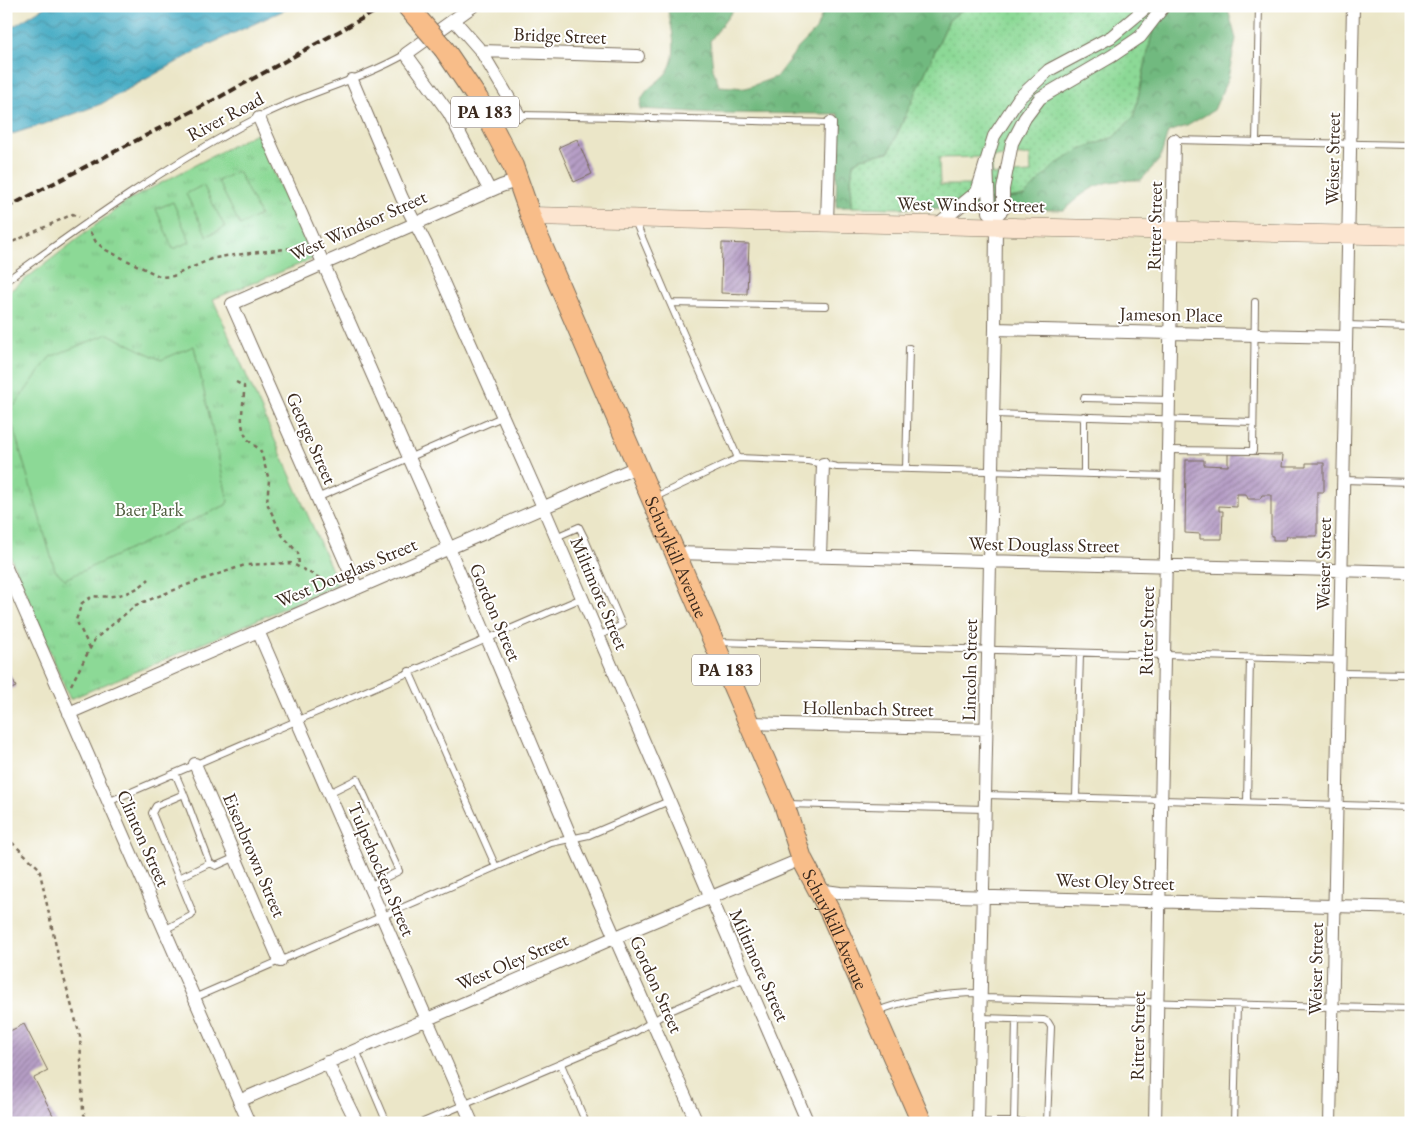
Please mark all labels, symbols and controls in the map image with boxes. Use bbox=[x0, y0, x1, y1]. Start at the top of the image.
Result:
street label: Bridge Street bbox=[513, 21, 607, 50]
street label: River Road bbox=[183, 86, 268, 147]
road number: PA 183 bbox=[451, 96, 519, 128]
street label: Weiser Street bbox=[1319, 112, 1346, 206]
street label: Ritter Street bbox=[1141, 181, 1168, 271]
street label: West Windsor Street bbox=[286, 184, 431, 267]
street label: West Windsor Street bbox=[897, 191, 1045, 218]
street label: Jameson Place bbox=[1117, 301, 1223, 328]
street label: George Street bbox=[280, 388, 343, 488]
street label: Schuylkill Avenue bbox=[639, 492, 714, 622]
park label: Baer Park bbox=[115, 497, 184, 522]
street label: Weiser Street bbox=[1310, 517, 1337, 611]
street label: West Douglass Street bbox=[272, 531, 421, 613]
street label: West Douglass Street bbox=[968, 531, 1120, 558]
street label: Miltimore Street bbox=[565, 533, 635, 654]
street label: Gordon Street bbox=[464, 559, 527, 665]
street label: Ritter Street bbox=[1133, 586, 1160, 676]
street label: Lincoln Street bbox=[956, 619, 983, 721]
road number: PA 183 bbox=[692, 654, 760, 686]
street label: Hollenbach Street bbox=[802, 695, 934, 722]
street label: Clinton Street bbox=[111, 786, 176, 891]
street label: Eisenbrown Street bbox=[217, 789, 292, 921]
street label: Tulpehocken Street bbox=[342, 798, 421, 940]
street label: Schuylkill Avenue bbox=[796, 864, 874, 993]
street label: West Oley Street bbox=[1055, 867, 1175, 896]
street label: Miltimore Street bbox=[724, 905, 795, 1025]
street label: Weiser Street bbox=[1302, 922, 1329, 1016]
street label: West Oley Street bbox=[452, 927, 572, 996]
street label: Gordon Street bbox=[624, 932, 689, 1037]
street label: Ritter Street bbox=[1124, 991, 1151, 1081]

